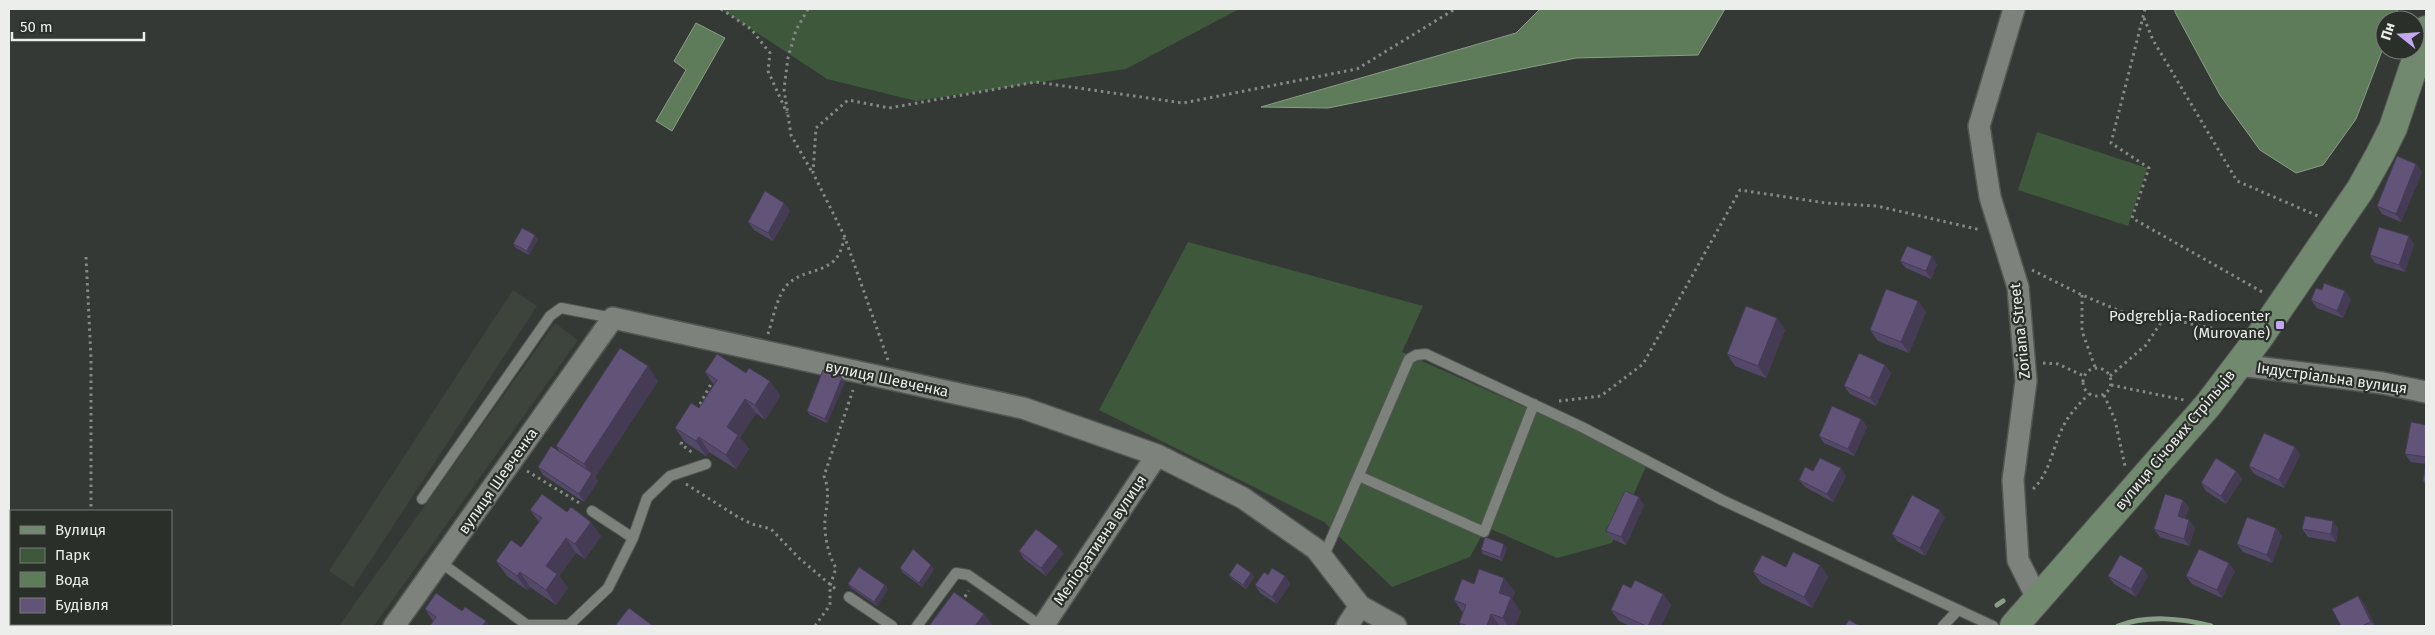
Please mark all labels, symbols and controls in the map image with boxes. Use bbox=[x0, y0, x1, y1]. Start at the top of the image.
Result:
scale bar bbox=[12, 10, 145, 42]
north arrow bbox=[2375, 10, 2425, 60]
text: 50 m bbox=[20, 18, 53, 36]
text: Пн bbox=[2377, 20, 2399, 42]
street label: Zoriana Street bbox=[2006, 282, 2034, 380]
place label: Podgreblja-Radiocenter (Murovane) bbox=[2109, 307, 2270, 342]
marker: Podgreblja-Radiocenter (Murovane) bbox=[2274, 319, 2286, 331]
street label: вулиця Шевченка bbox=[824, 357, 950, 401]
street label: Індустріальна вулиця bbox=[2256, 359, 2408, 397]
street label: вулиця Січових Стрільців bbox=[2111, 366, 2239, 514]
street label: вулиця Шевченка bbox=[455, 424, 541, 538]
street label: Меліоративна вулиця bbox=[1050, 471, 1150, 609]
legend bbox=[10, 510, 172, 625]
text: Вулиця bbox=[55, 521, 106, 539]
text: Парк bbox=[55, 546, 90, 564]
text: Вода bbox=[55, 571, 89, 589]
text: Будівля bbox=[55, 596, 109, 614]

